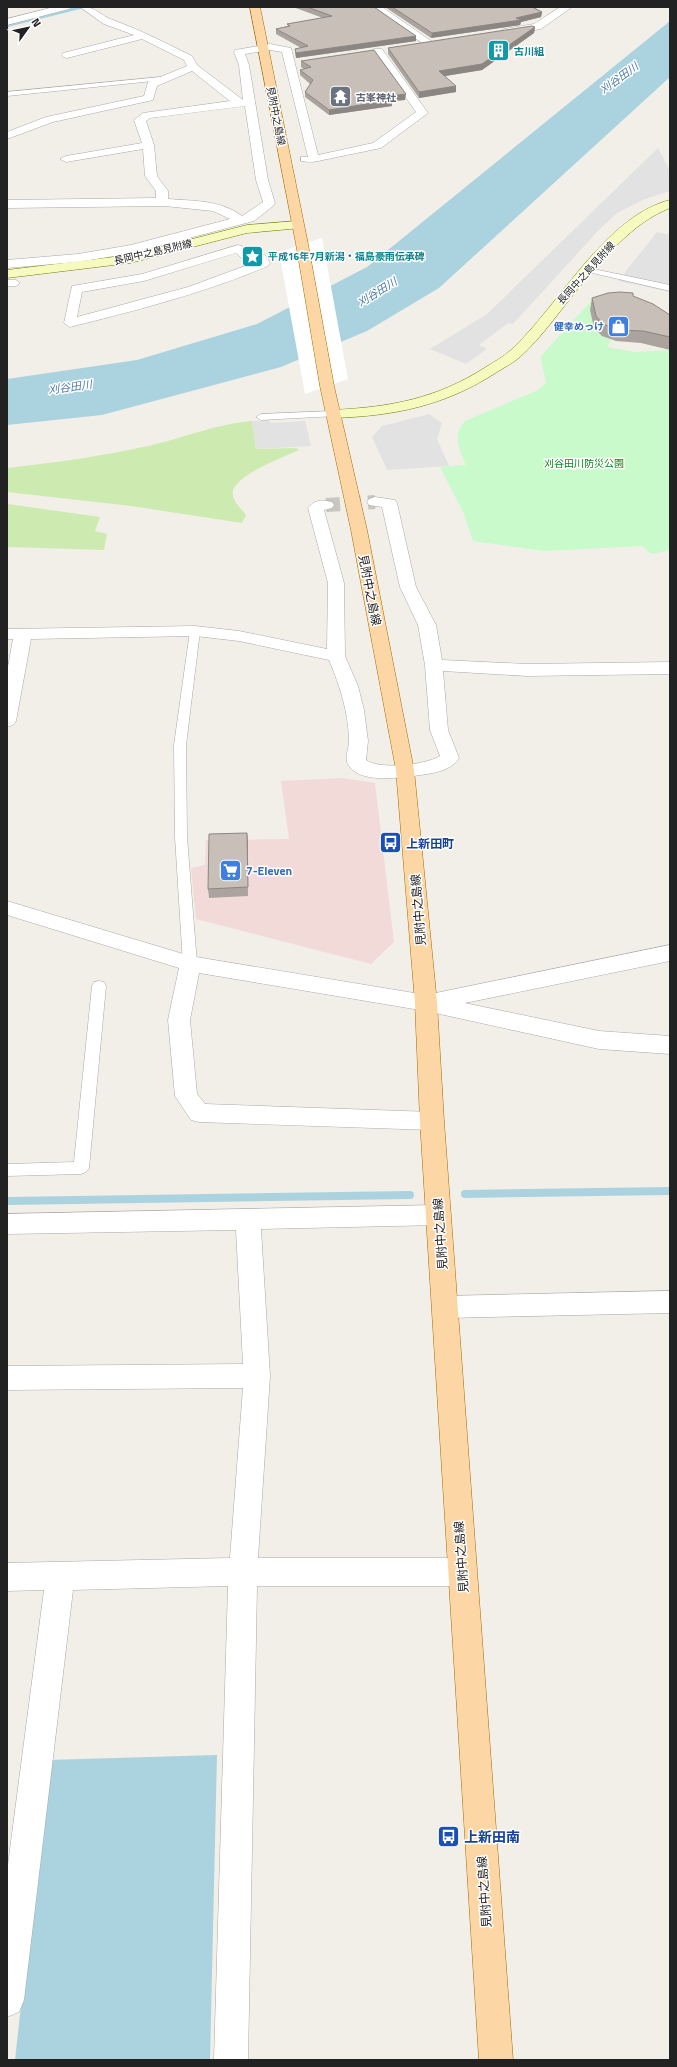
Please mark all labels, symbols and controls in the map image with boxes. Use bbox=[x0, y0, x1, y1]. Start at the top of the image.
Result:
north arrow bbox=[8, 8, 48, 48]
text: N bbox=[28, 15, 45, 30]
building icon: 古川組 bbox=[485, 38, 511, 64]
place label: 古川組 bbox=[514, 44, 544, 59]
water label: 刈谷田川 bbox=[596, 58, 642, 97]
temple icon: 古峯神社 bbox=[327, 84, 353, 110]
street label: 見附中之島線 bbox=[263, 85, 289, 147]
place label: 古峯神社 bbox=[356, 90, 397, 105]
street label: 長岡中之島見附線 bbox=[112, 236, 194, 268]
street label: 長岡中之島見附線 bbox=[554, 238, 618, 308]
place icon: 平成16年7月新潟・福島豪雨伝承碑 bbox=[240, 243, 266, 269]
place label: 平成16年7月新潟・福島豪雨伝承碑 bbox=[268, 249, 425, 264]
water label: 刈谷田川 bbox=[354, 273, 401, 310]
shop icon: 健幸めっけ bbox=[606, 313, 632, 339]
place label: 健幸めっけ bbox=[553, 319, 604, 334]
water label: 刈谷田川 bbox=[47, 376, 94, 398]
park label: 刈谷田川防災公園 bbox=[544, 456, 624, 471]
street label: 見附中之島線 bbox=[354, 553, 386, 627]
bus stop icon: 上新田町 bbox=[378, 830, 404, 856]
place label: 上新田町 bbox=[406, 834, 454, 853]
supermarket icon: 7-Eleven bbox=[218, 857, 244, 883]
place label: 7-Eleven bbox=[246, 861, 292, 880]
street label: 見附中之島線 bbox=[405, 873, 431, 947]
street label: 見附中之島線 bbox=[428, 1197, 452, 1271]
street label: 見附中之島線 bbox=[449, 1520, 473, 1594]
bus stop icon: 上新田南 bbox=[436, 1823, 462, 1849]
place label: 上新田南 bbox=[464, 1826, 520, 1847]
street label: 見附中之島線 bbox=[472, 1855, 496, 1929]

